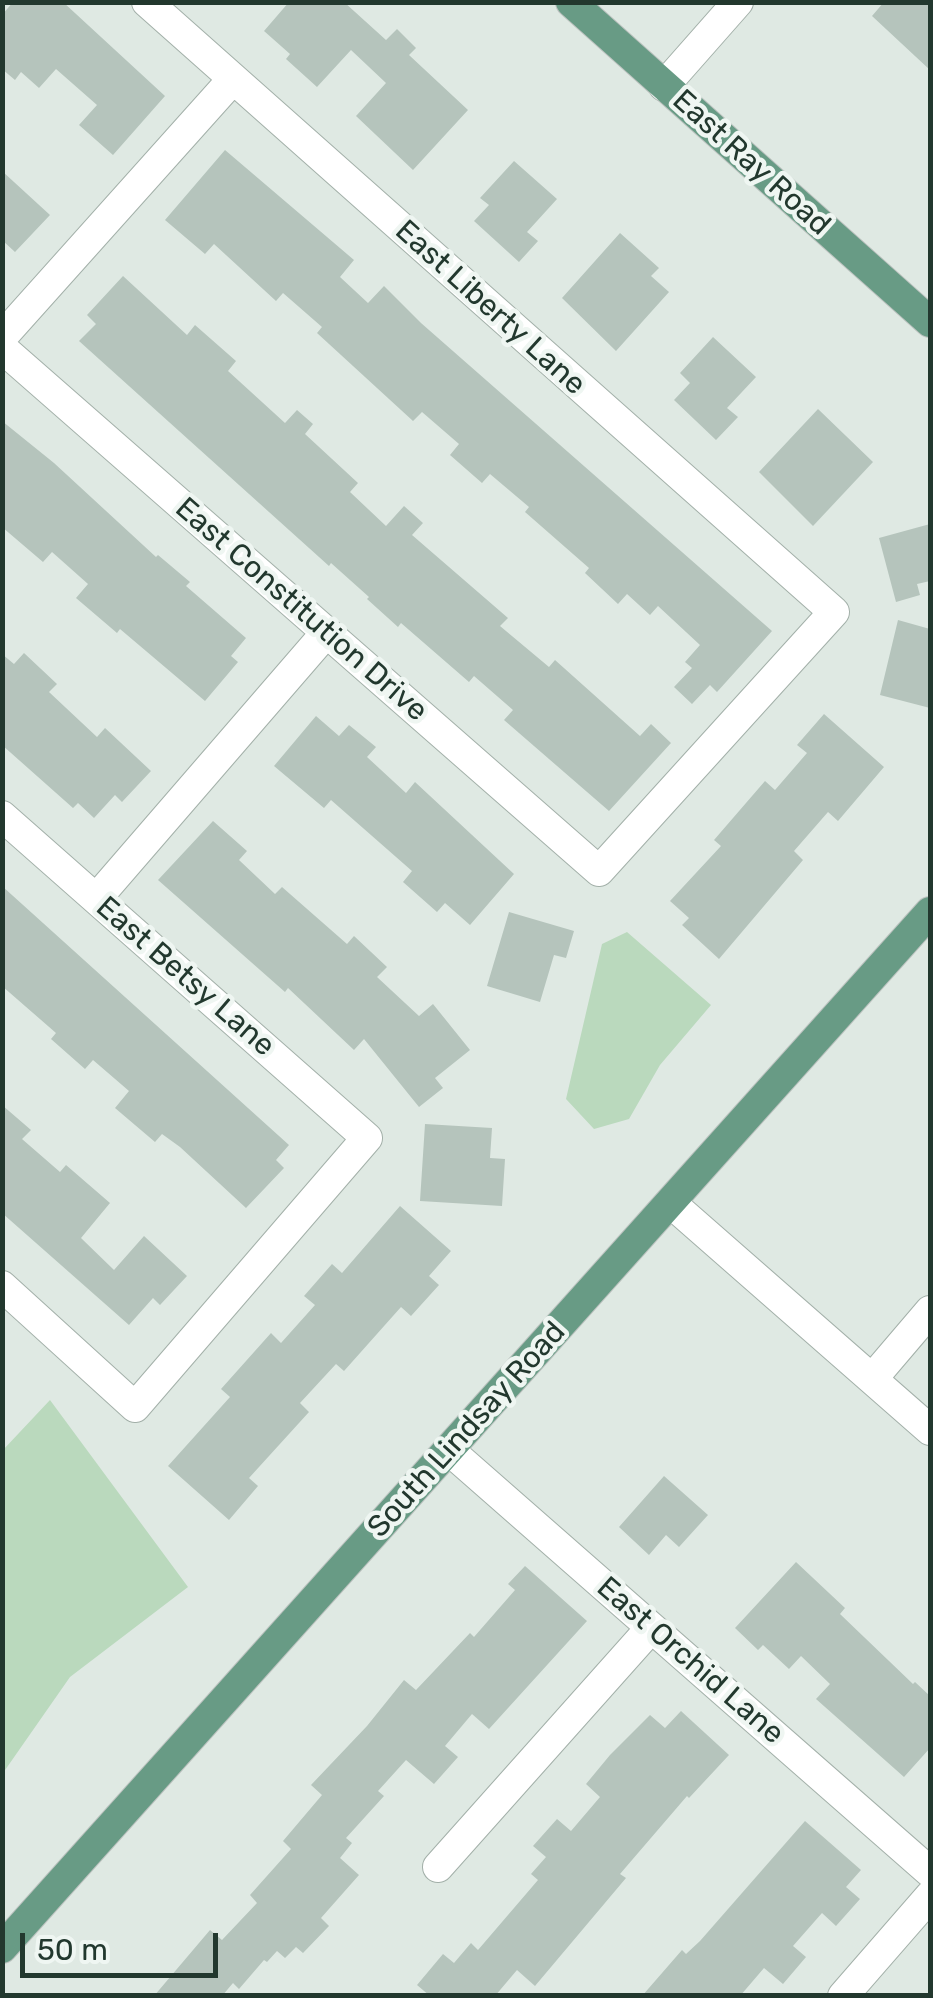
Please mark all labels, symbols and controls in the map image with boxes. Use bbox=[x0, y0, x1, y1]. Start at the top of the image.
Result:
street label: East Ray Road bbox=[665, 83, 837, 243]
street label: East Liberty Lane bbox=[388, 213, 592, 403]
street label: East Constitution Drive bbox=[168, 491, 434, 729]
street label: East Betsy Lane bbox=[88, 890, 282, 1064]
street label: South Lindsay Road bbox=[361, 1315, 573, 1545]
street label: East Orchid Lane bbox=[589, 1570, 791, 1752]
scale bar bbox=[25, 1913, 222, 1975]
text: 50 m bbox=[37, 1932, 108, 1968]

